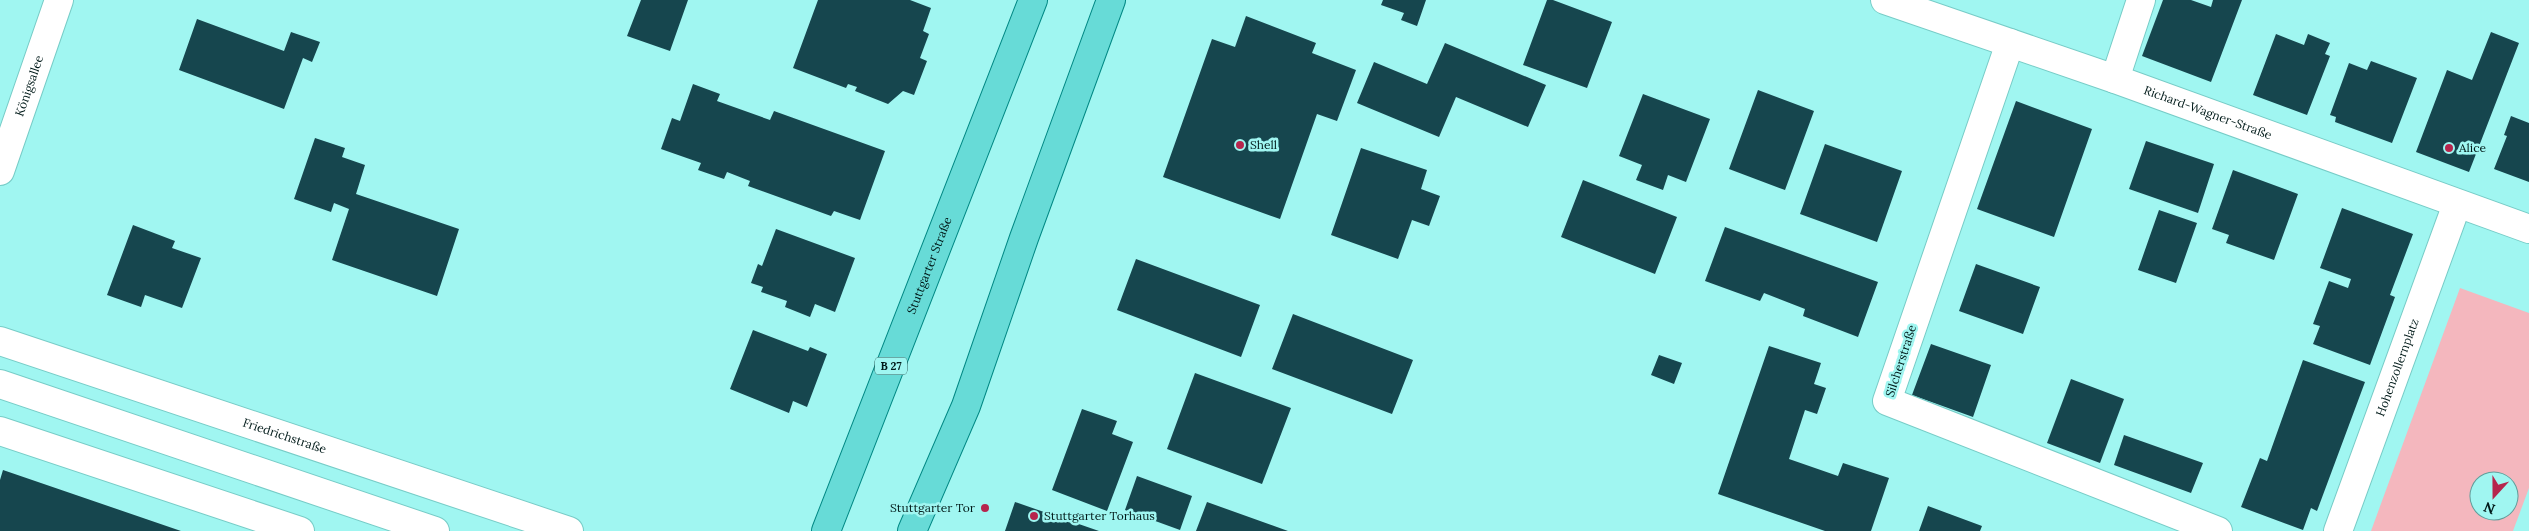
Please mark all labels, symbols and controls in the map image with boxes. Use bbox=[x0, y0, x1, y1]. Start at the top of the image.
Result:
street label: Königsallee bbox=[11, 53, 47, 118]
street label: Richard-Wagner-Straße bbox=[2142, 82, 2275, 142]
place label: Shell bbox=[1250, 137, 1277, 152]
marker: Shell bbox=[1234, 139, 1246, 151]
place label: Alice bbox=[2458, 140, 2486, 155]
marker: Alice bbox=[2443, 142, 2455, 154]
street label: Stuttgarter Straße bbox=[903, 214, 955, 316]
street label: Hohenzollernplatz bbox=[2372, 316, 2422, 418]
street label: Silcherstraße bbox=[1882, 322, 1919, 399]
road number: B 27 bbox=[875, 358, 907, 374]
street label: Friedrichstraße bbox=[241, 415, 329, 457]
north arrow bbox=[2469, 471, 2519, 521]
text: N bbox=[2481, 498, 2498, 518]
place label: Stuttgarter Tor bbox=[890, 500, 976, 515]
marker: Stuttgarter Tor bbox=[979, 502, 991, 514]
place label: Stuttgarter Torhaus bbox=[1044, 508, 1155, 523]
marker: Stuttgarter Torhaus bbox=[1028, 510, 1040, 522]

